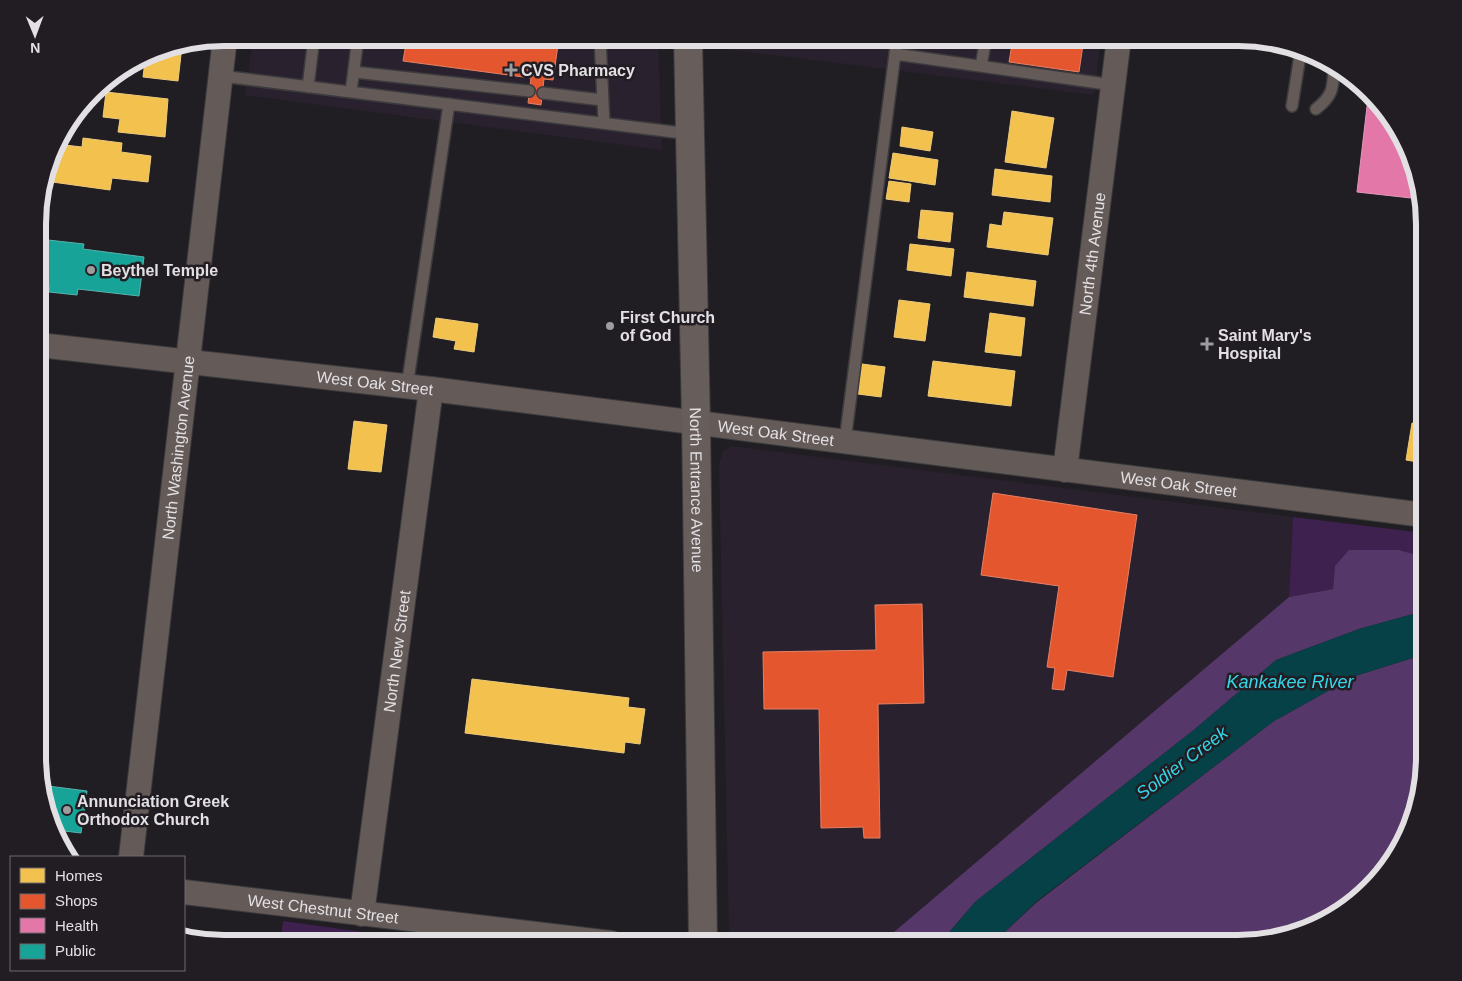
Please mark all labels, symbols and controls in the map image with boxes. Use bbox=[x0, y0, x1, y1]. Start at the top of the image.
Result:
north arrow bbox=[10, 10, 60, 60]
text: N bbox=[30, 40, 40, 56]
place label: CVS Pharmacy bbox=[521, 62, 635, 79]
marker: CVS Pharmacy bbox=[505, 64, 517, 76]
street label: North 4th Avenue bbox=[1076, 191, 1108, 316]
place label: Beythel Temple bbox=[101, 262, 218, 279]
marker: Beythel Temple bbox=[85, 264, 97, 276]
place label: First Church of God bbox=[620, 309, 715, 344]
marker: First Church of God bbox=[604, 320, 616, 332]
place label: Saint Mary's Hospital bbox=[1218, 327, 1312, 362]
marker: Saint Mary's Hospital bbox=[1200, 337, 1214, 351]
street label: North Washington Avenue bbox=[159, 355, 197, 541]
street label: West Oak Street bbox=[316, 368, 435, 398]
street label: North Entrance Avenue bbox=[687, 407, 707, 573]
street label: West Oak Street bbox=[717, 417, 835, 449]
street label: West Oak Street bbox=[1119, 468, 1238, 500]
street label: North New Street bbox=[380, 589, 413, 713]
water label: Kankakee River bbox=[1226, 672, 1355, 692]
water label: Soldier Creek bbox=[1132, 722, 1232, 804]
place label: Annunciation Greek Orthodox Church bbox=[77, 793, 229, 828]
marker: Annunciation Greek Orthodox Church bbox=[61, 804, 73, 816]
legend bbox=[10, 856, 185, 971]
text: Homes bbox=[55, 867, 103, 884]
street label: West Chestnut Street bbox=[247, 891, 400, 926]
text: Shops bbox=[55, 892, 98, 909]
text: Health bbox=[55, 917, 98, 934]
text: Public bbox=[55, 942, 96, 959]

